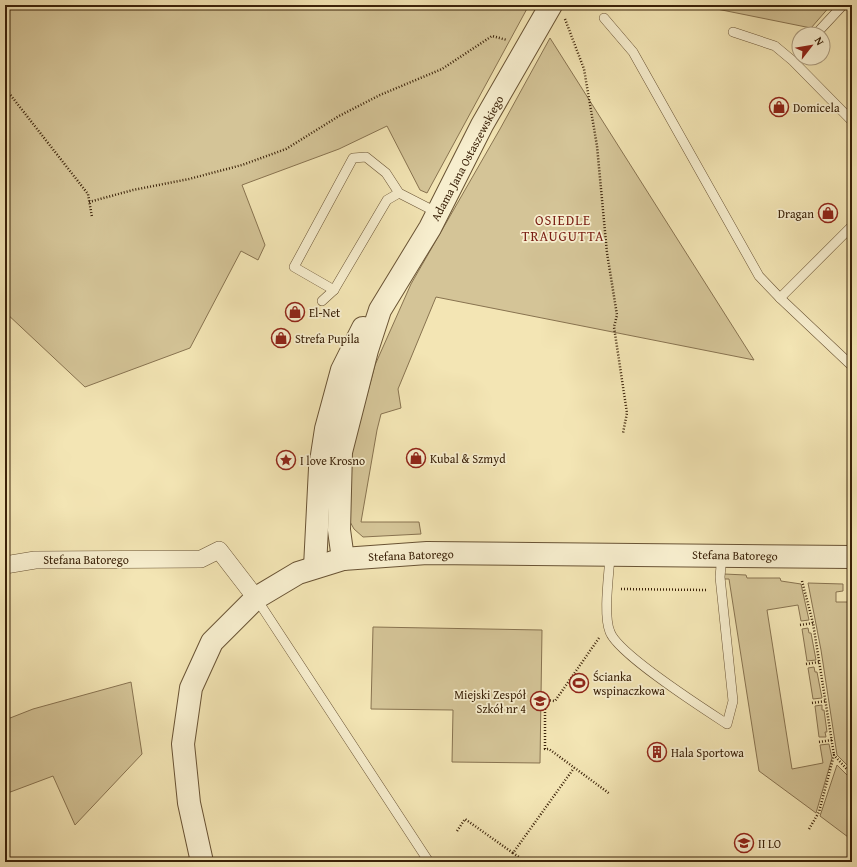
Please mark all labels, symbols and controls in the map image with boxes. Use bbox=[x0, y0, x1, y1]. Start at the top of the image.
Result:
north arrow bbox=[791, 26, 831, 66]
text: N bbox=[811, 34, 829, 49]
street label: Adama Jana Ostaszewskiego bbox=[427, 92, 507, 224]
shop icon: Domicela bbox=[768, 96, 790, 118]
place label: Domicela bbox=[793, 99, 840, 116]
shop icon: Dragan bbox=[817, 202, 839, 224]
place label: Dragan bbox=[778, 205, 814, 222]
district label: OSIEDLE TRAUGUTTA bbox=[522, 210, 604, 246]
shop icon: El-Net bbox=[284, 301, 306, 323]
place label: El-Net bbox=[309, 304, 341, 321]
shop icon: Strefa Pupila bbox=[270, 327, 292, 349]
place label: Strefa Pupila bbox=[295, 330, 360, 347]
shop icon: Kubal & Szmyd bbox=[405, 447, 427, 469]
place icon: I love Krosno bbox=[275, 449, 297, 471]
place label: Kubal & Szmyd bbox=[430, 450, 506, 467]
place label: I love Krosno bbox=[300, 452, 365, 469]
street label: Stefana Batorego bbox=[368, 545, 454, 565]
street label: Stefana Batorego bbox=[692, 546, 778, 564]
street label: Stefana Batorego bbox=[43, 551, 129, 568]
place label: Ścianka wspinaczkowa bbox=[593, 668, 665, 699]
sports icon: Ścianka wspinaczkowa bbox=[568, 672, 590, 694]
place label: Miejski Zespół Szkół nr 4 bbox=[454, 686, 526, 717]
school or university icon: Miejski Zespół Szkół nr 4 bbox=[529, 690, 551, 712]
building icon: Hala Sportowa bbox=[646, 741, 668, 763]
place label: Hala Sportowa bbox=[671, 744, 744, 761]
school or university icon: II LO bbox=[733, 832, 755, 854]
place label: II LO bbox=[758, 835, 781, 852]

